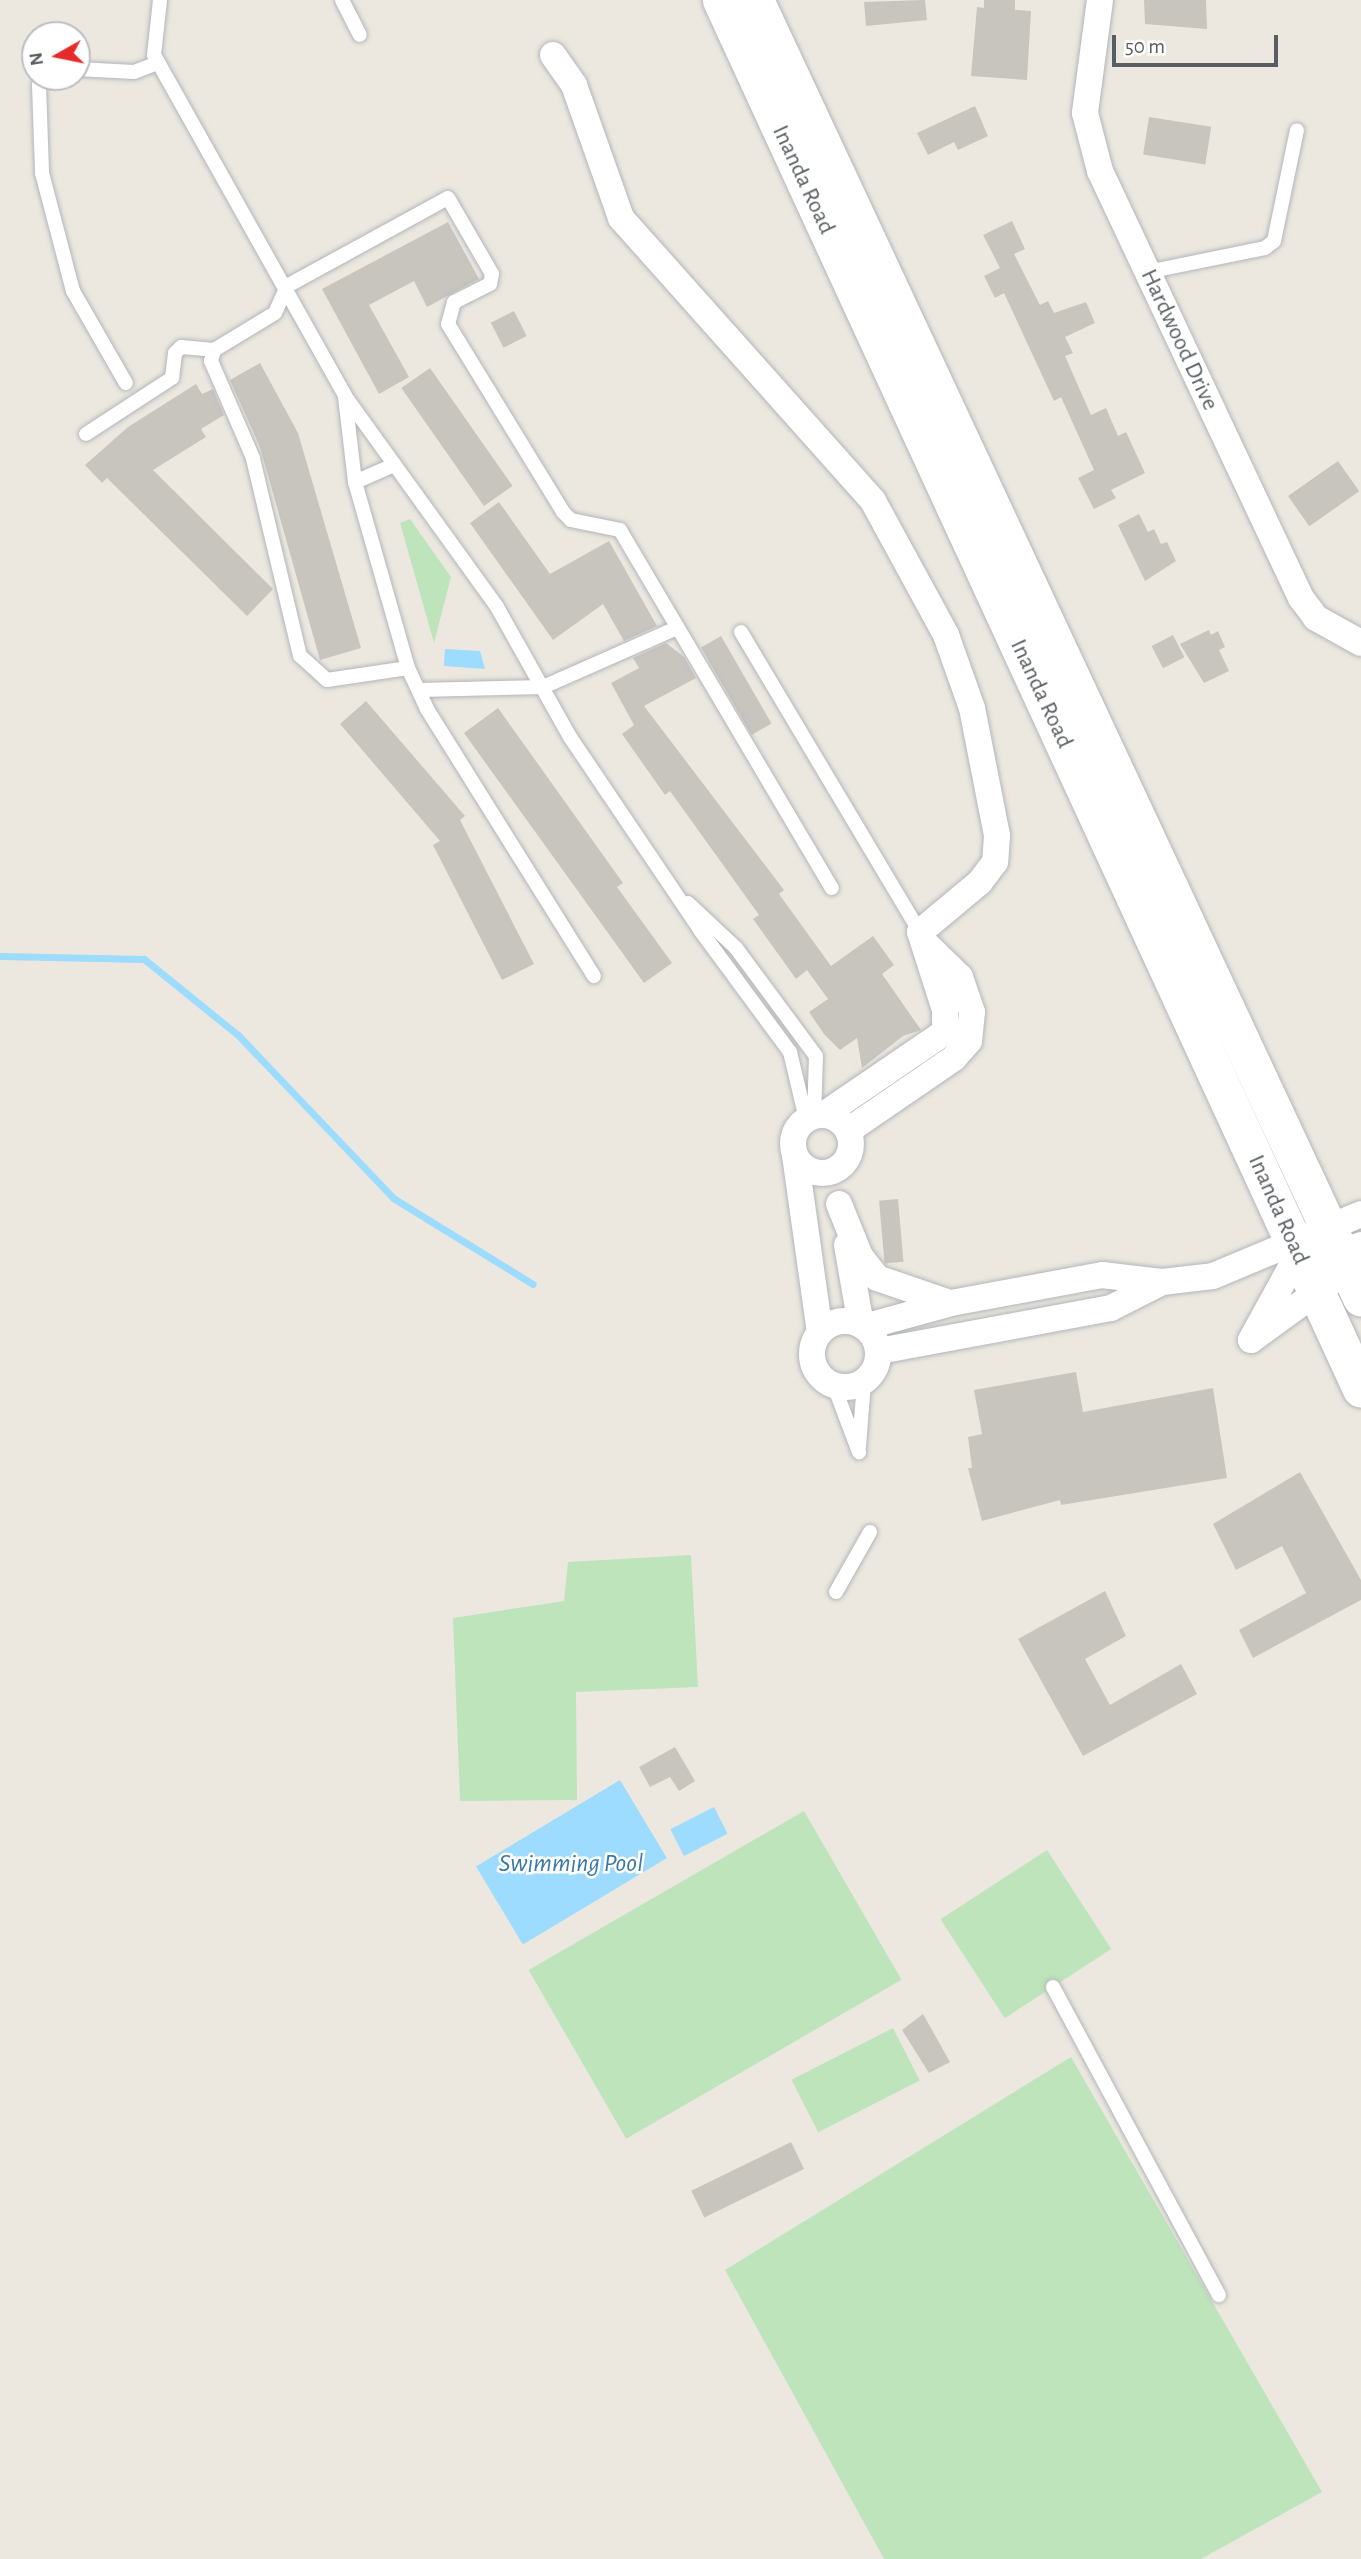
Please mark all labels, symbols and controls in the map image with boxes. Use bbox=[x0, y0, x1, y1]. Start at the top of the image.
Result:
north arrow bbox=[21, 21, 91, 91]
scale bar bbox=[1116, 21, 1282, 65]
text: 50 m bbox=[1125, 36, 1165, 57]
text: N bbox=[26, 51, 47, 67]
street label: Inanda Road bbox=[765, 121, 841, 239]
street label: Hardwood Drive bbox=[1134, 265, 1224, 415]
street label: Inanda Road bbox=[1003, 635, 1079, 753]
street label: Inanda Road bbox=[1241, 1151, 1315, 1269]
water label: Swimming Pool bbox=[499, 1848, 643, 1880]

